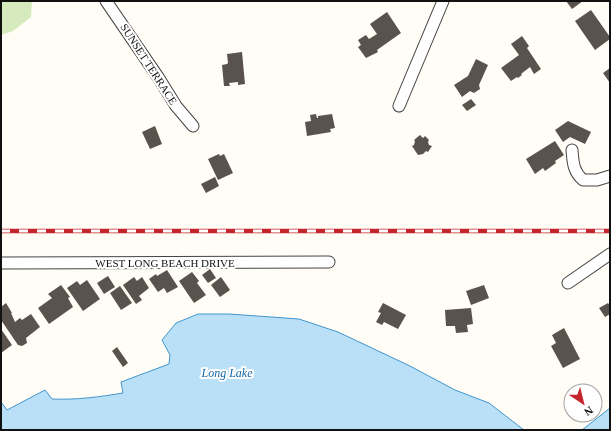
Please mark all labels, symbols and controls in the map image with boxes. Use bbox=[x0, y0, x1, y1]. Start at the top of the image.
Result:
street label: SUNSET TERRACE bbox=[118, 21, 180, 107]
street label: WEST LONG BEACH DRIVE bbox=[95, 257, 235, 269]
water label: Long Lake bbox=[201, 366, 253, 380]
north arrow bbox=[563, 383, 603, 423]
text: N bbox=[582, 404, 595, 418]

